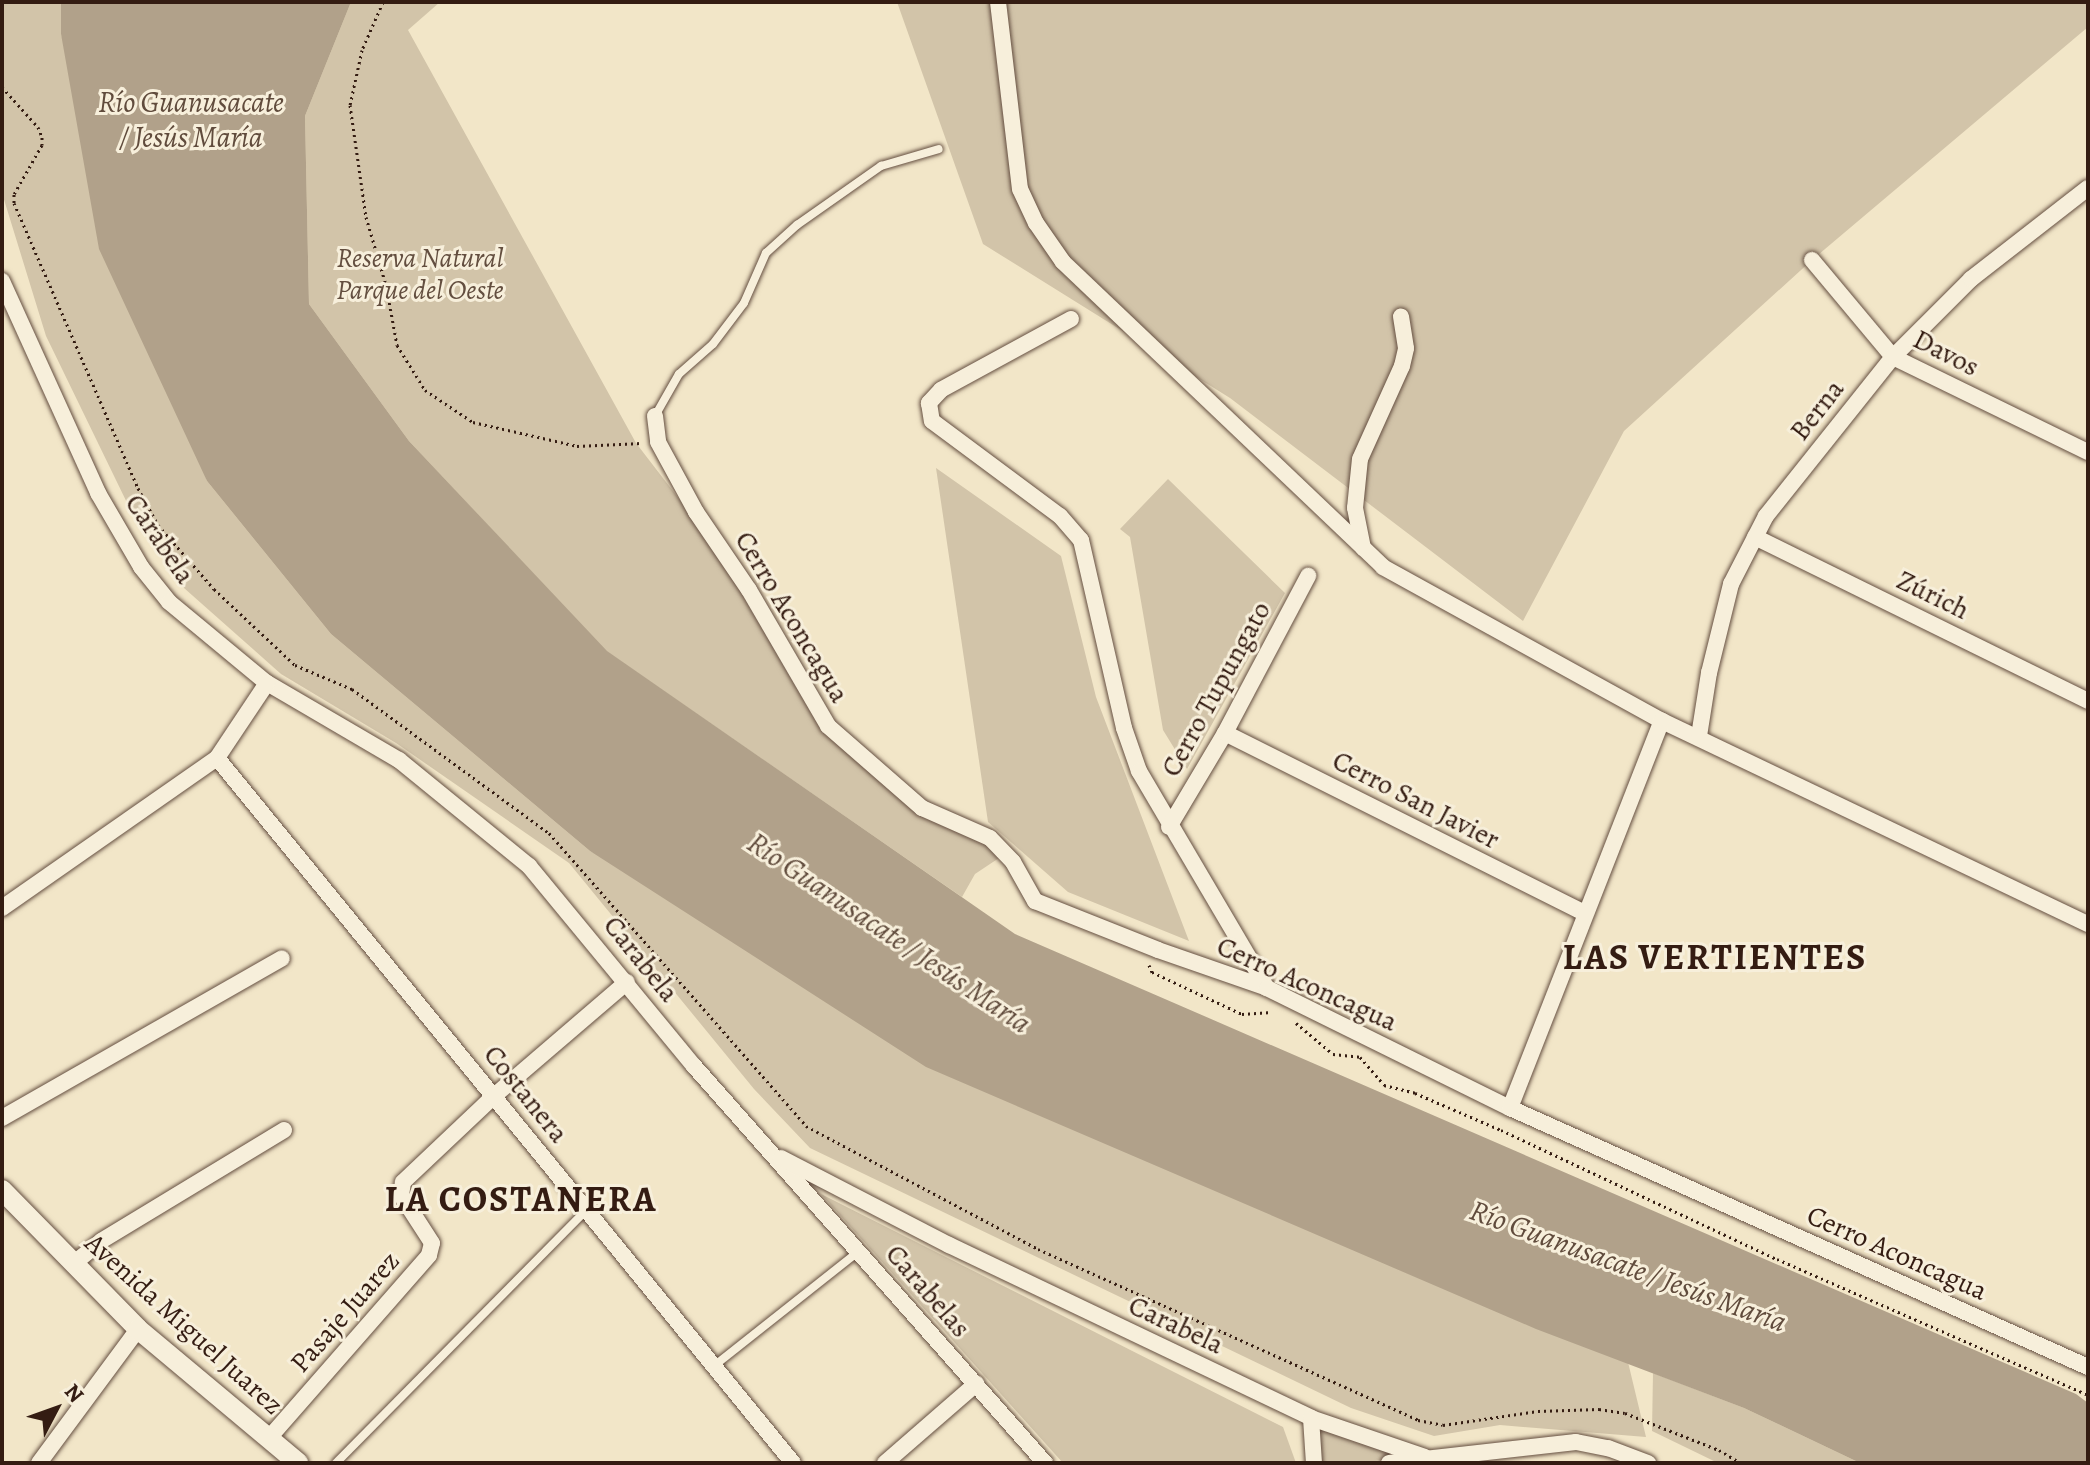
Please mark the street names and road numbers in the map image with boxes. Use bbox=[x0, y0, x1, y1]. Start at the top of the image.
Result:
street label: Davos bbox=[1907, 322, 1985, 384]
street label: Berna bbox=[1783, 373, 1851, 447]
street label: Carabela bbox=[118, 488, 202, 590]
street label: Cerro Aconcagua bbox=[728, 525, 856, 709]
street label: Zúrich bbox=[1891, 563, 1975, 627]
street label: Cerro Tupungato bbox=[1154, 596, 1278, 782]
street label: Cerro San Javier bbox=[1327, 744, 1505, 856]
street label: Carabela bbox=[596, 909, 686, 1009]
street label: Cerro Aconcagua bbox=[1212, 929, 1402, 1039]
street label: Costanera bbox=[476, 1038, 576, 1150]
street label: Cerro Aconcagua bbox=[1802, 1198, 1992, 1308]
street label: Avenida Miguel Juarez bbox=[78, 1226, 290, 1422]
street label: Carabelas bbox=[879, 1238, 977, 1344]
street label: Pasaje Juarez bbox=[283, 1244, 407, 1380]
street label: Carabela bbox=[1123, 1288, 1229, 1362]

